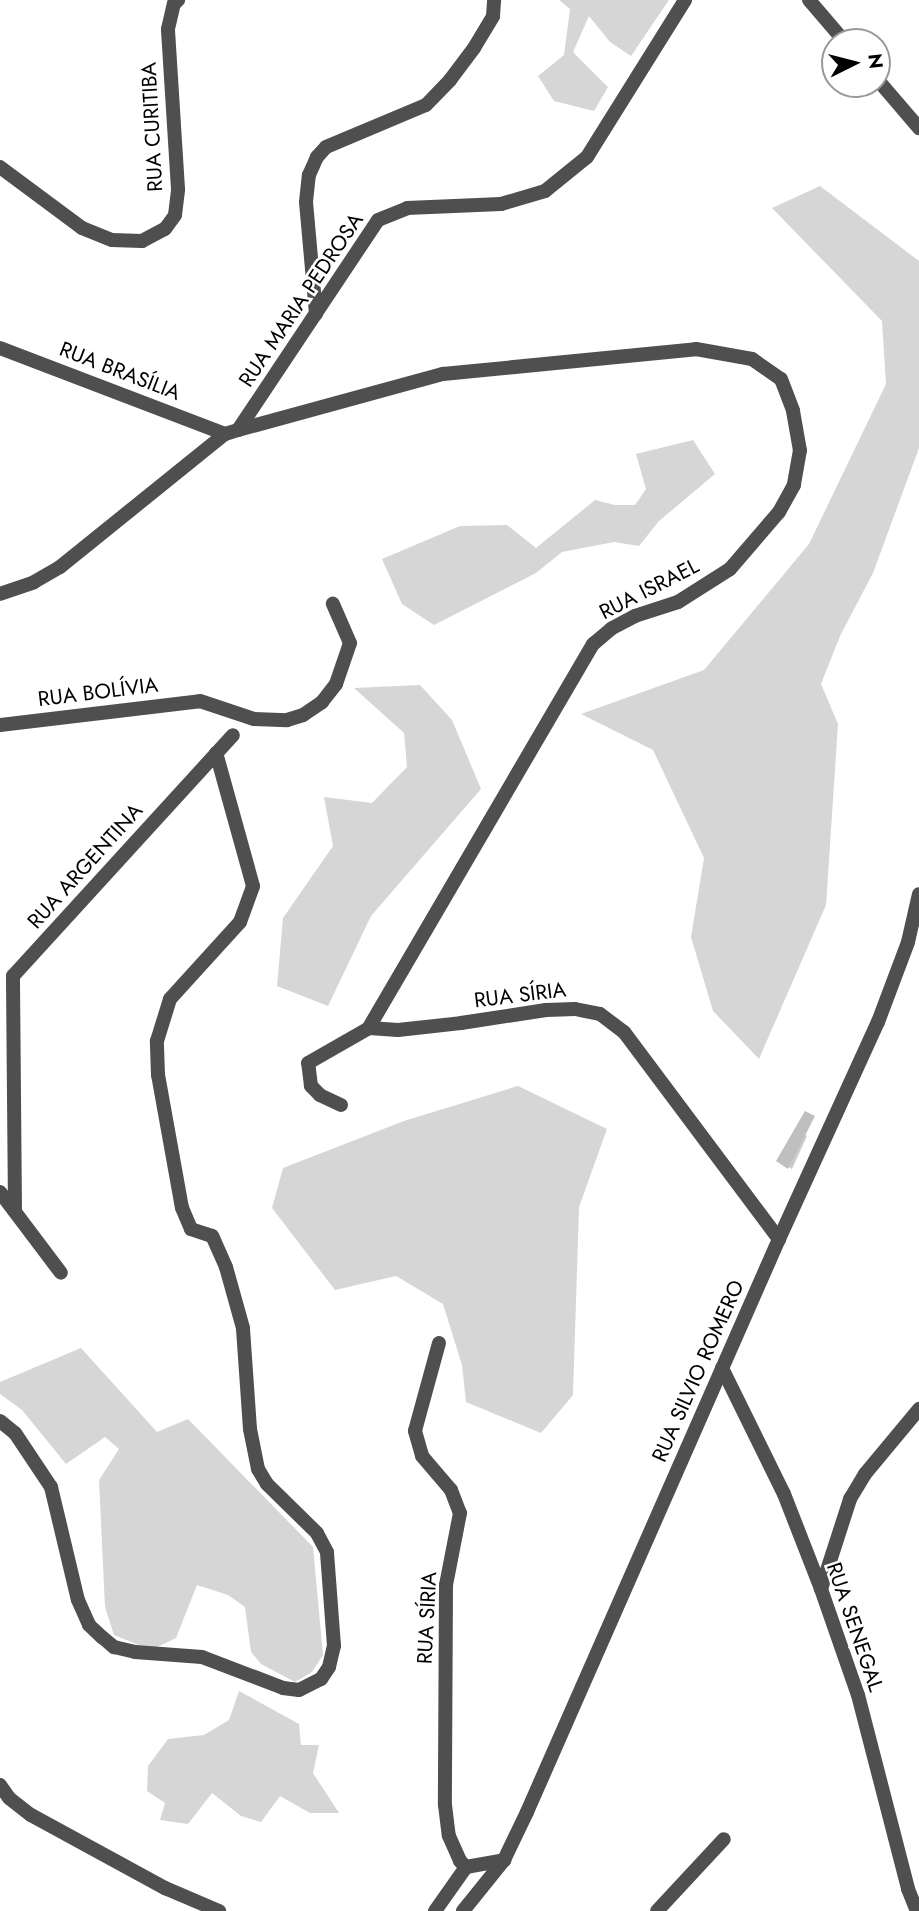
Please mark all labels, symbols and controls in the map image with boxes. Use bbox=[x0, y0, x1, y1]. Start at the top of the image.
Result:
north arrow bbox=[821, 28, 891, 98]
text: N bbox=[861, 52, 890, 70]
street label: RUA CURITIBA bbox=[136, 62, 168, 192]
street label: RUA MARIA PEDROSA bbox=[234, 208, 368, 392]
street label: RUA BRASÍLIA bbox=[56, 336, 184, 406]
street label: RUA ISRAEL bbox=[595, 553, 703, 625]
street label: RUA BOLÍVIA bbox=[36, 672, 160, 712]
street label: RUA ARGENTINA bbox=[22, 798, 148, 934]
street label: RUA SÍRIA bbox=[473, 977, 567, 1013]
street label: RUA SILVIO ROMERO bbox=[647, 1276, 749, 1466]
street label: RUA SENEGAL bbox=[821, 1559, 889, 1695]
street label: RUA SÍRIA bbox=[412, 1571, 442, 1665]

